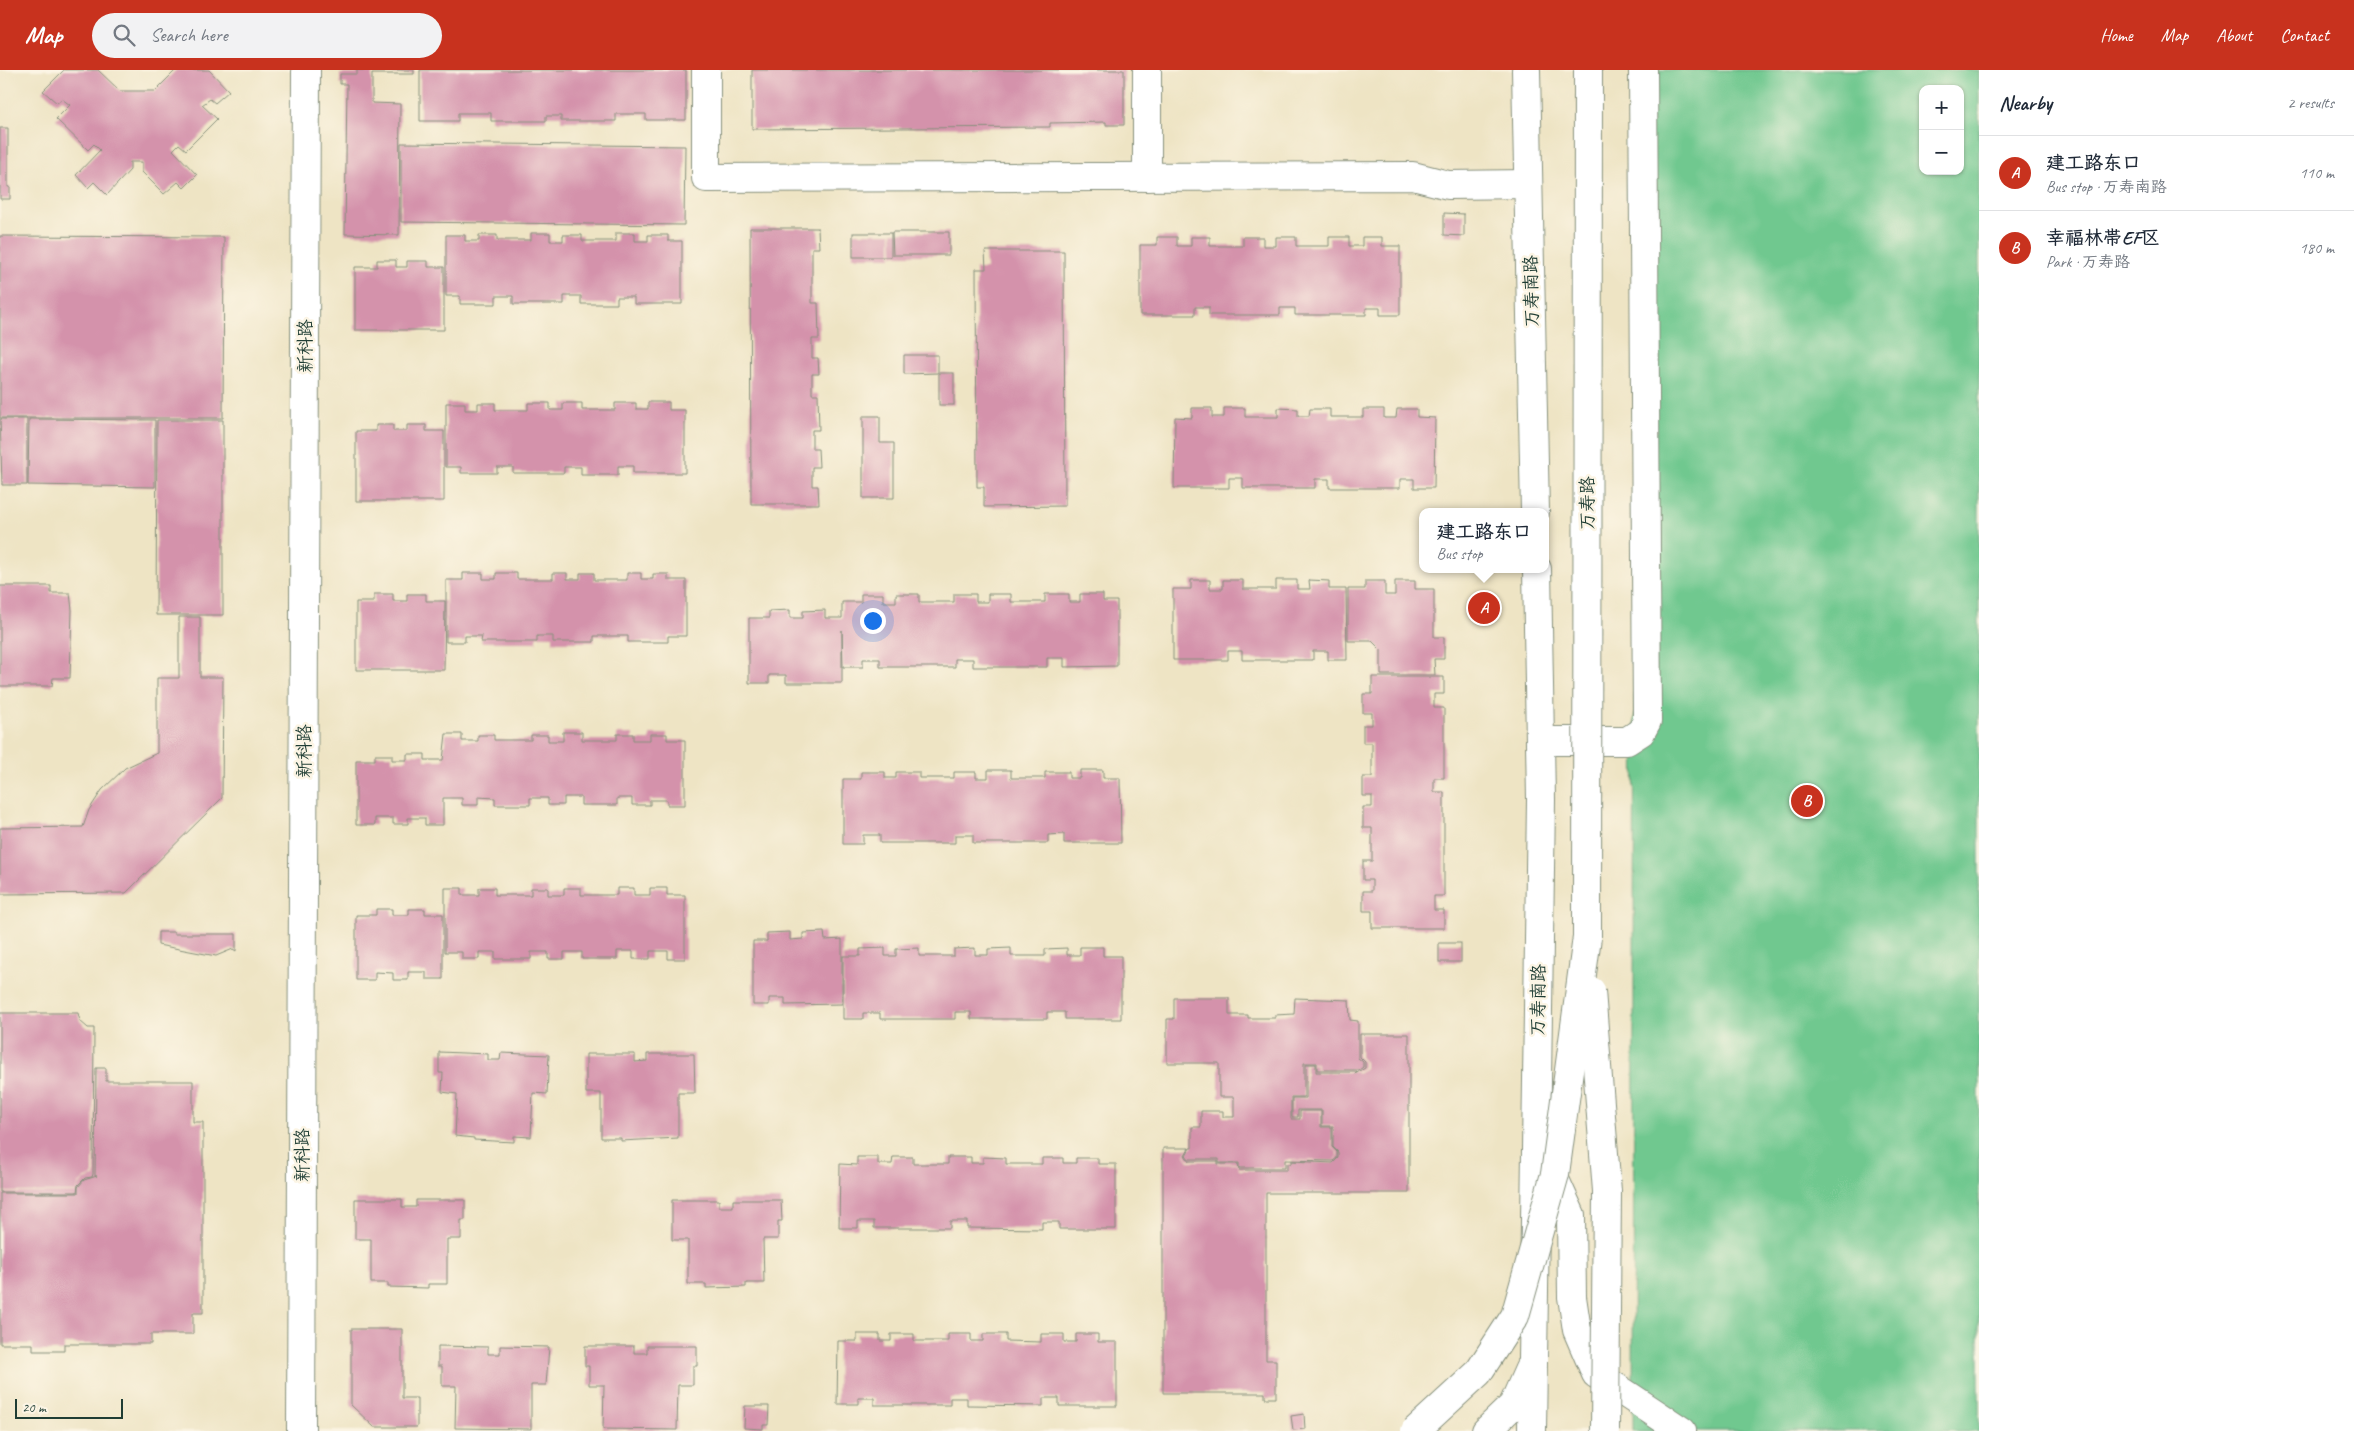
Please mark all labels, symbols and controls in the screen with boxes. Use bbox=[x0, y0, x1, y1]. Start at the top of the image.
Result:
search box bbox=[92, 13, 442, 58]
text: Map bbox=[25, 20, 62, 50]
icon: search bbox=[110, 21, 138, 49]
text: Search here bbox=[150, 23, 228, 47]
text: Home bbox=[2100, 24, 2133, 46]
text: Map bbox=[2161, 24, 2188, 46]
text: About bbox=[2216, 24, 2252, 46]
text: Contact bbox=[2280, 24, 2329, 46]
map controls bbox=[1919, 85, 1964, 175]
button: + bbox=[1919, 85, 1964, 130]
text: Nearby bbox=[1999, 90, 2052, 116]
text: 2 results bbox=[2287, 93, 2334, 113]
button: − bbox=[1919, 130, 1964, 175]
text: 建工路东口 bbox=[2046, 151, 2141, 175]
text: A bbox=[2011, 163, 2019, 183]
text: 110 m bbox=[2300, 163, 2334, 183]
text: Bus stop · 万寿南路 bbox=[2046, 177, 2167, 197]
text: 幸福林带EF区 bbox=[2046, 226, 2160, 250]
text: B bbox=[2011, 238, 2019, 258]
text: 180 m bbox=[2300, 238, 2334, 258]
text: Park · 万寿路 bbox=[2046, 252, 2130, 272]
street label: 万寿南路 bbox=[1519, 255, 1543, 327]
street label: 新科路 bbox=[294, 319, 316, 373]
street label: 万寿路 bbox=[1576, 476, 1598, 530]
popup bbox=[1419, 508, 1549, 573]
text: 建工路东口 bbox=[1436, 520, 1532, 544]
text: Bus stop bbox=[1436, 544, 1483, 564]
pin: A bbox=[1468, 589, 1500, 627]
your location bbox=[860, 608, 886, 634]
street label: 新科路 bbox=[293, 724, 315, 778]
pin: B bbox=[1791, 782, 1823, 820]
street label: 万寿南路 bbox=[1526, 964, 1550, 1036]
street label: 新科路 bbox=[291, 1128, 313, 1182]
scale bar bbox=[15, 1396, 122, 1419]
text: 20 m bbox=[22, 1399, 46, 1416]

